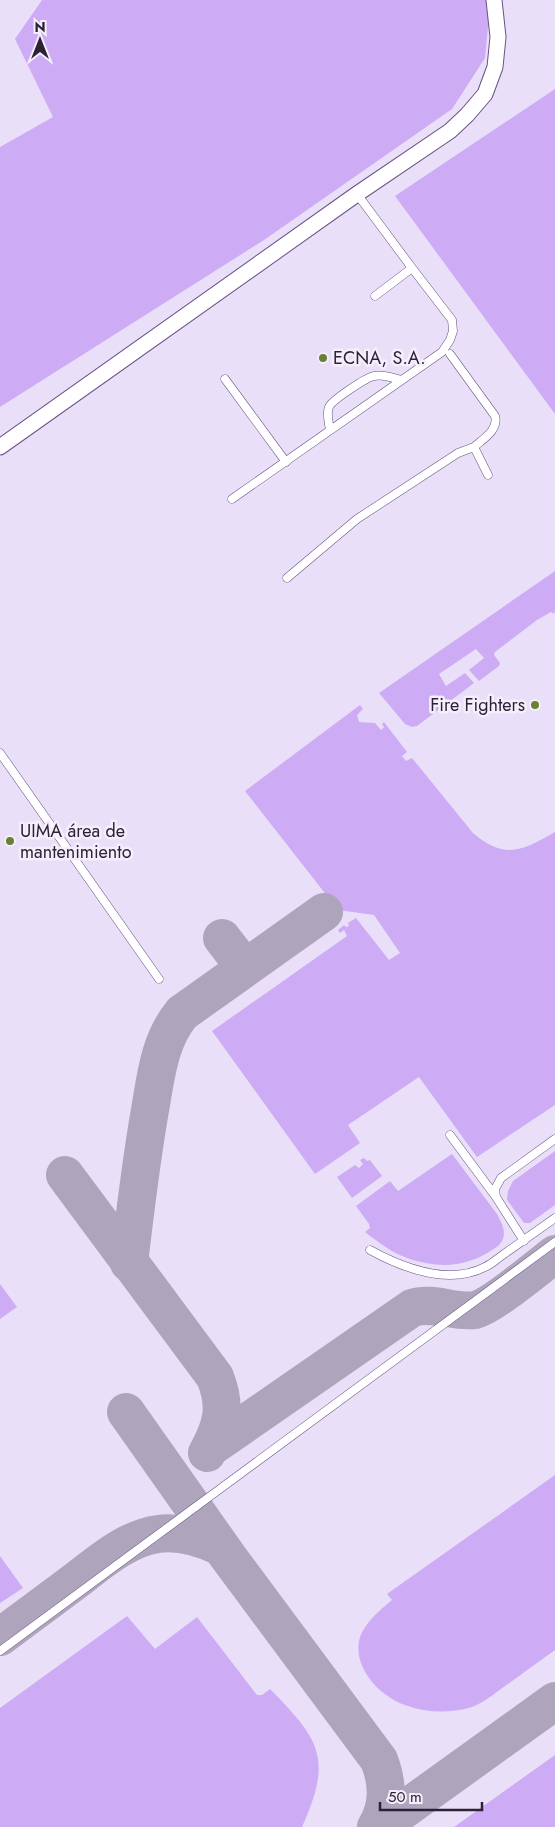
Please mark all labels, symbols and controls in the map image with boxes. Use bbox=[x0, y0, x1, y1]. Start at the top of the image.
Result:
north arrow bbox=[15, 15, 65, 65]
text: N bbox=[34, 17, 46, 37]
place label: ECNA, S.A. bbox=[333, 345, 426, 371]
marker: ECNA, S.A. bbox=[317, 352, 329, 364]
place label: Fire Fighters bbox=[430, 692, 525, 718]
marker: Fire Fighters bbox=[529, 699, 541, 711]
place label: UIMA área de mantenimiento bbox=[20, 818, 132, 865]
marker: UIMA área de mantenimiento bbox=[4, 835, 16, 847]
scale bar bbox=[380, 1780, 482, 1812]
text: 50 m bbox=[388, 1786, 422, 1808]

